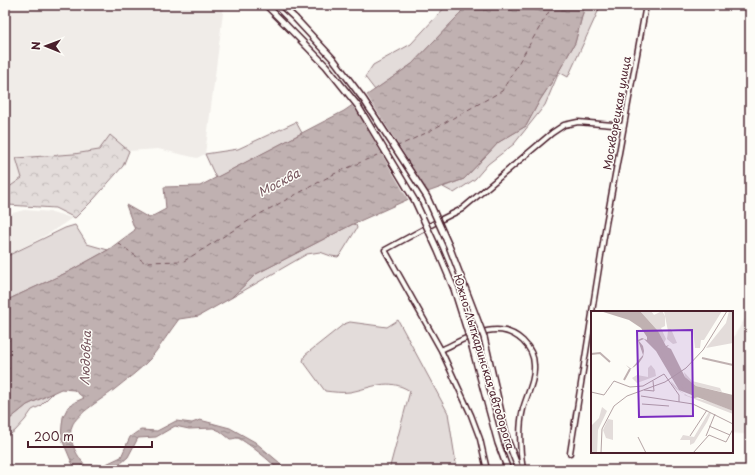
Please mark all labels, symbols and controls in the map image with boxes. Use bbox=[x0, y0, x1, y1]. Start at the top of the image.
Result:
north arrow bbox=[26, 26, 66, 66]
text: N bbox=[27, 41, 44, 50]
street label: Москворецкая улица bbox=[598, 55, 635, 171]
water label: Москва bbox=[254, 163, 303, 201]
street label: Южно-Лыткаринская автодорога bbox=[450, 272, 519, 452]
inset map bbox=[591, 311, 733, 453]
water label: Людовна bbox=[75, 330, 95, 385]
scale bar bbox=[28, 423, 152, 449]
text: 200 m bbox=[34, 427, 74, 445]

